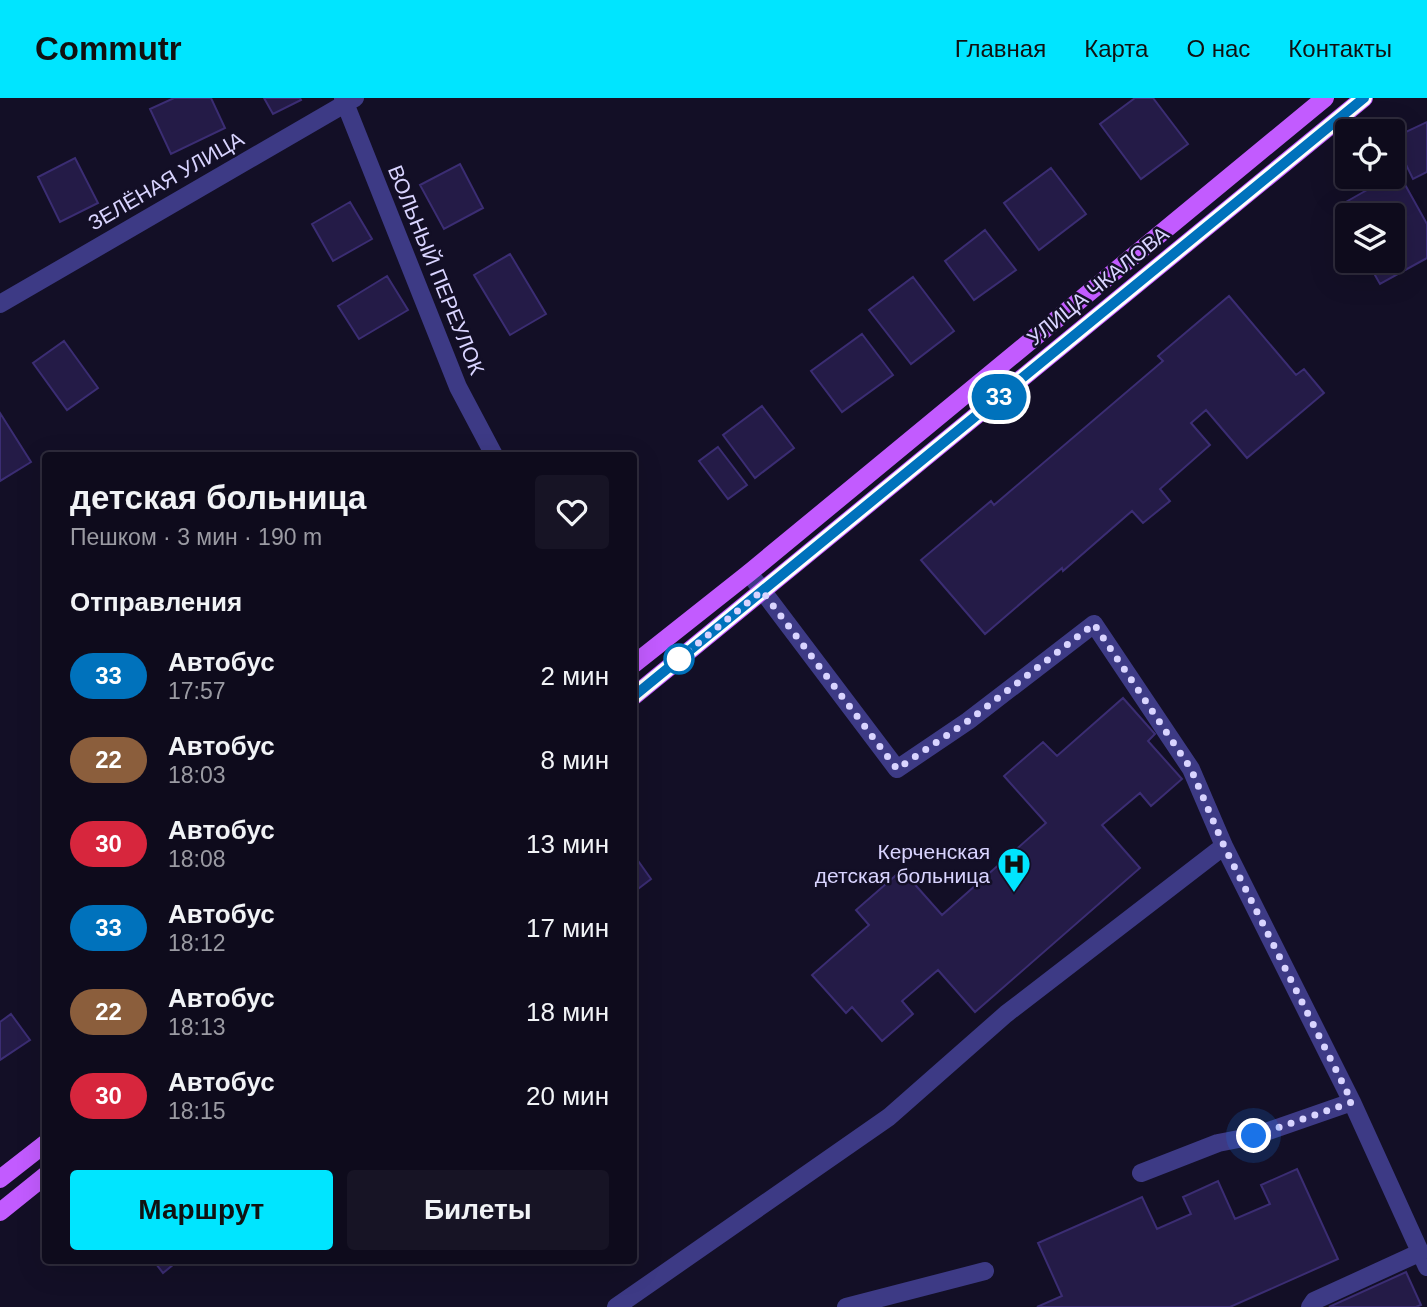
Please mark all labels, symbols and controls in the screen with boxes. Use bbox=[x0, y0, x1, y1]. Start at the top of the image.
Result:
text: Commutr bbox=[35, 30, 182, 67]
text: Главная bbox=[955, 35, 1046, 62]
text: Карта bbox=[1084, 35, 1148, 62]
text: О нас bbox=[1186, 35, 1250, 62]
text: Контакты bbox=[1288, 35, 1392, 62]
map controls bbox=[1335, 119, 1405, 273]
button: locate bbox=[1335, 119, 1405, 189]
street label: ЗЕЛЁНАЯ УЛИЦА bbox=[84, 127, 248, 234]
street label: ВОЛЬНЫЙ ПЕРЕУЛОК bbox=[384, 162, 489, 379]
button: layers bbox=[1335, 203, 1405, 273]
street label: УЛИЦА ЧКАЛОВА bbox=[1022, 222, 1173, 350]
line badge: 33 bbox=[968, 374, 1030, 420]
text: 33 bbox=[986, 383, 1012, 410]
button: heart bbox=[535, 475, 609, 549]
text: детская больница bbox=[70, 479, 366, 516]
text: Пешком · 3 мин · 190 m bbox=[70, 524, 322, 550]
text: Отправления bbox=[70, 587, 242, 617]
unlabelled marker bbox=[664, 644, 694, 674]
text: Автобус bbox=[168, 647, 275, 677]
text: 2 мин bbox=[541, 661, 609, 691]
text: 33 bbox=[95, 662, 122, 689]
text: 17:57 bbox=[168, 678, 226, 704]
text: Автобус bbox=[168, 731, 275, 761]
text: 8 мин bbox=[541, 745, 609, 775]
text: 22 bbox=[95, 746, 122, 773]
text: 18:03 bbox=[168, 762, 226, 788]
text: Автобус bbox=[168, 815, 275, 845]
text: 13 мин bbox=[526, 829, 609, 859]
text: 30 bbox=[95, 830, 122, 857]
place label: Керченская детская больница bbox=[815, 840, 990, 887]
hospital icon: Керченская детская больница bbox=[995, 845, 1033, 894]
text: 18:08 bbox=[168, 846, 226, 872]
text: Автобус bbox=[168, 899, 275, 929]
text: 17 мин bbox=[526, 913, 609, 943]
text: 33 bbox=[95, 914, 122, 941]
text: 18:12 bbox=[168, 930, 226, 956]
text: Автобус bbox=[168, 983, 275, 1013]
text: 18 мин bbox=[526, 997, 609, 1027]
text: 22 bbox=[95, 998, 122, 1025]
text: 18:13 bbox=[168, 1014, 226, 1040]
text: Автобус bbox=[168, 1067, 275, 1097]
text: 20 мин bbox=[526, 1081, 609, 1111]
text: 30 bbox=[95, 1082, 122, 1109]
text: 18:15 bbox=[168, 1098, 226, 1124]
your location bbox=[1236, 1118, 1271, 1153]
button: Маршрут bbox=[70, 1170, 333, 1250]
button: Билеты bbox=[347, 1170, 609, 1250]

